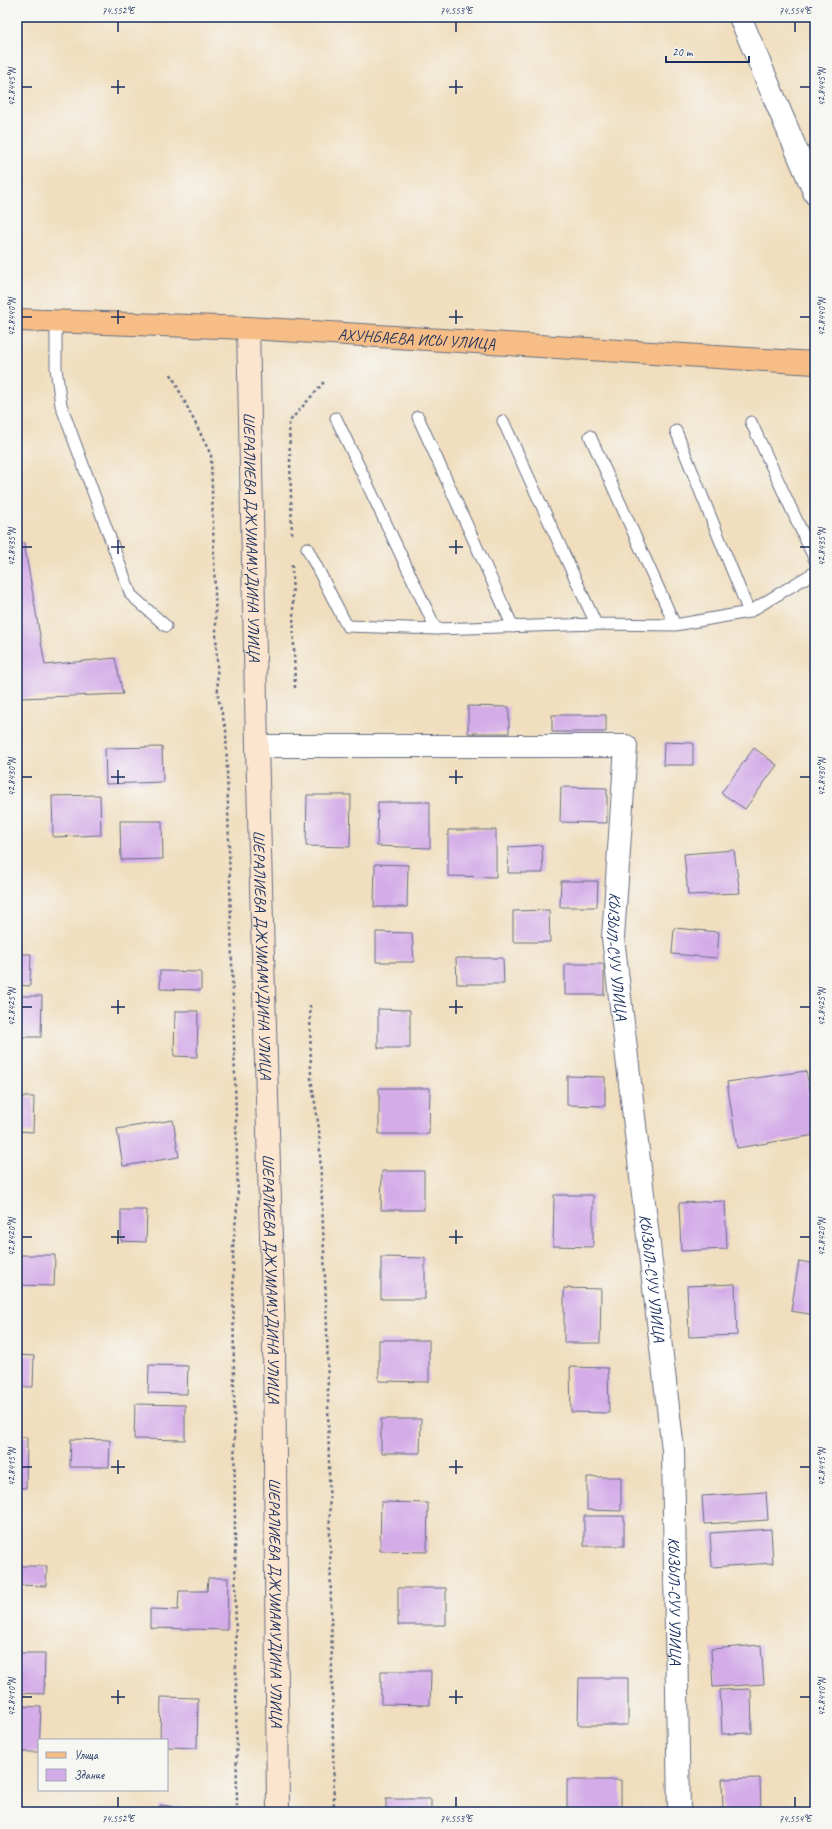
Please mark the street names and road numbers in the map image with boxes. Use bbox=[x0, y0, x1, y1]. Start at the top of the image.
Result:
street label: АХУНБАЕВА ИСЫ УЛИЦА bbox=[337, 325, 497, 354]
street label: ШЕРАЛИЕВА ДЖУМАМУДИНА УЛИЦА bbox=[239, 412, 264, 663]
street label: ШЕРАЛИЕВА ДЖУМАМУДИНА УЛИЦА bbox=[248, 830, 276, 1081]
street label: КЫЗЫЛ-СУУ УЛИЦА bbox=[602, 892, 632, 1022]
street label: ШЕРАЛИЕВА ДЖУМАМУДИНА УЛИЦА bbox=[258, 1154, 284, 1404]
street label: КЫЗЫЛ-СУУ УЛИЦА bbox=[634, 1214, 669, 1344]
street label: ШЕРАЛИЕВА ДЖУМАМУДИНА УЛИЦА bbox=[264, 1478, 286, 1728]
street label: КЫЗЫЛ-СУУ УЛИЦА bbox=[663, 1537, 686, 1666]

